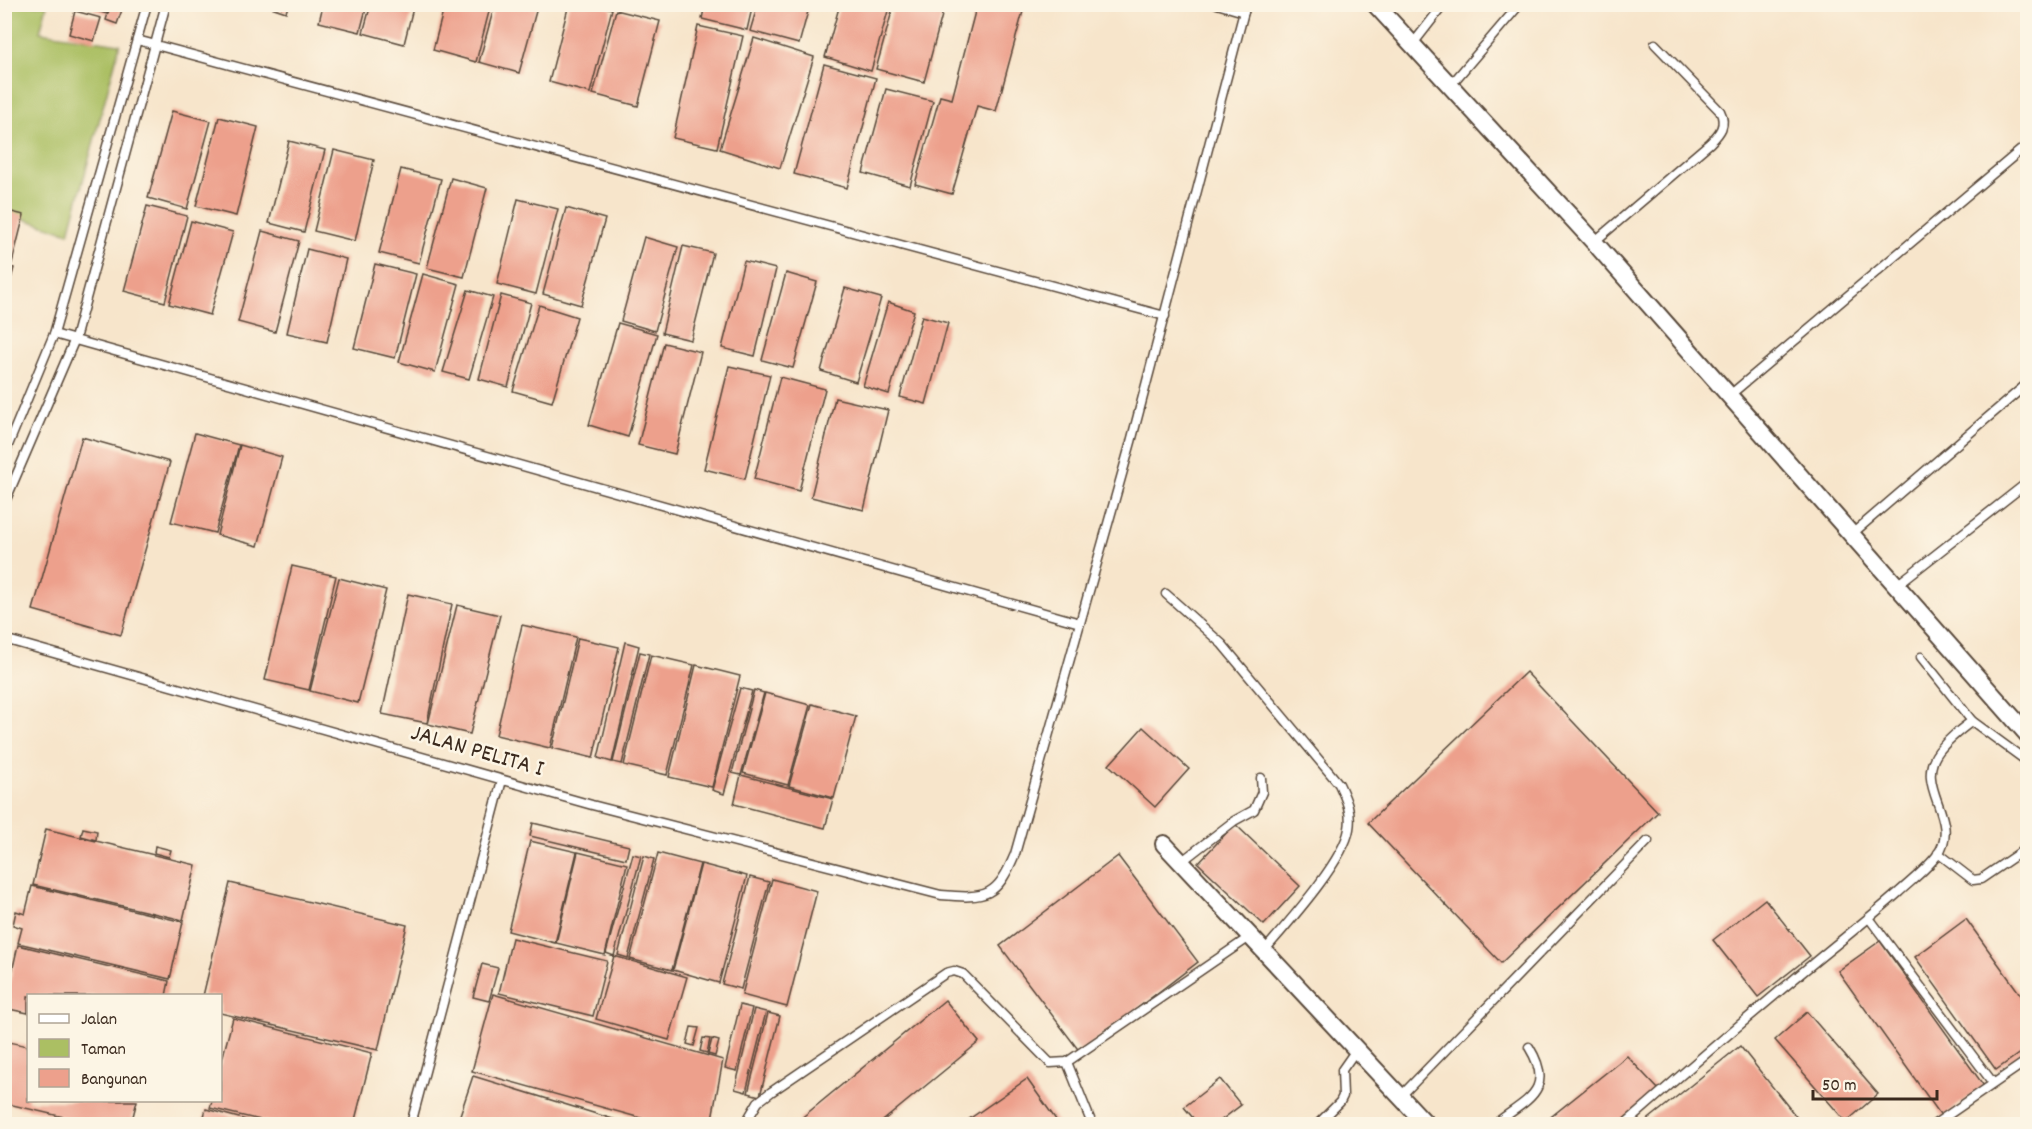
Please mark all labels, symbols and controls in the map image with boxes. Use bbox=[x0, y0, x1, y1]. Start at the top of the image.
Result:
street label: JALAN PELITA I bbox=[407, 717, 548, 787]
legend bbox=[27, 994, 222, 1102]
text: Jalan bbox=[81, 1008, 117, 1033]
text: Taman bbox=[81, 1038, 126, 1063]
scale bar bbox=[1813, 1063, 1938, 1101]
text: Bangunan bbox=[81, 1068, 147, 1093]
text: 50 m bbox=[1822, 1074, 1857, 1099]

